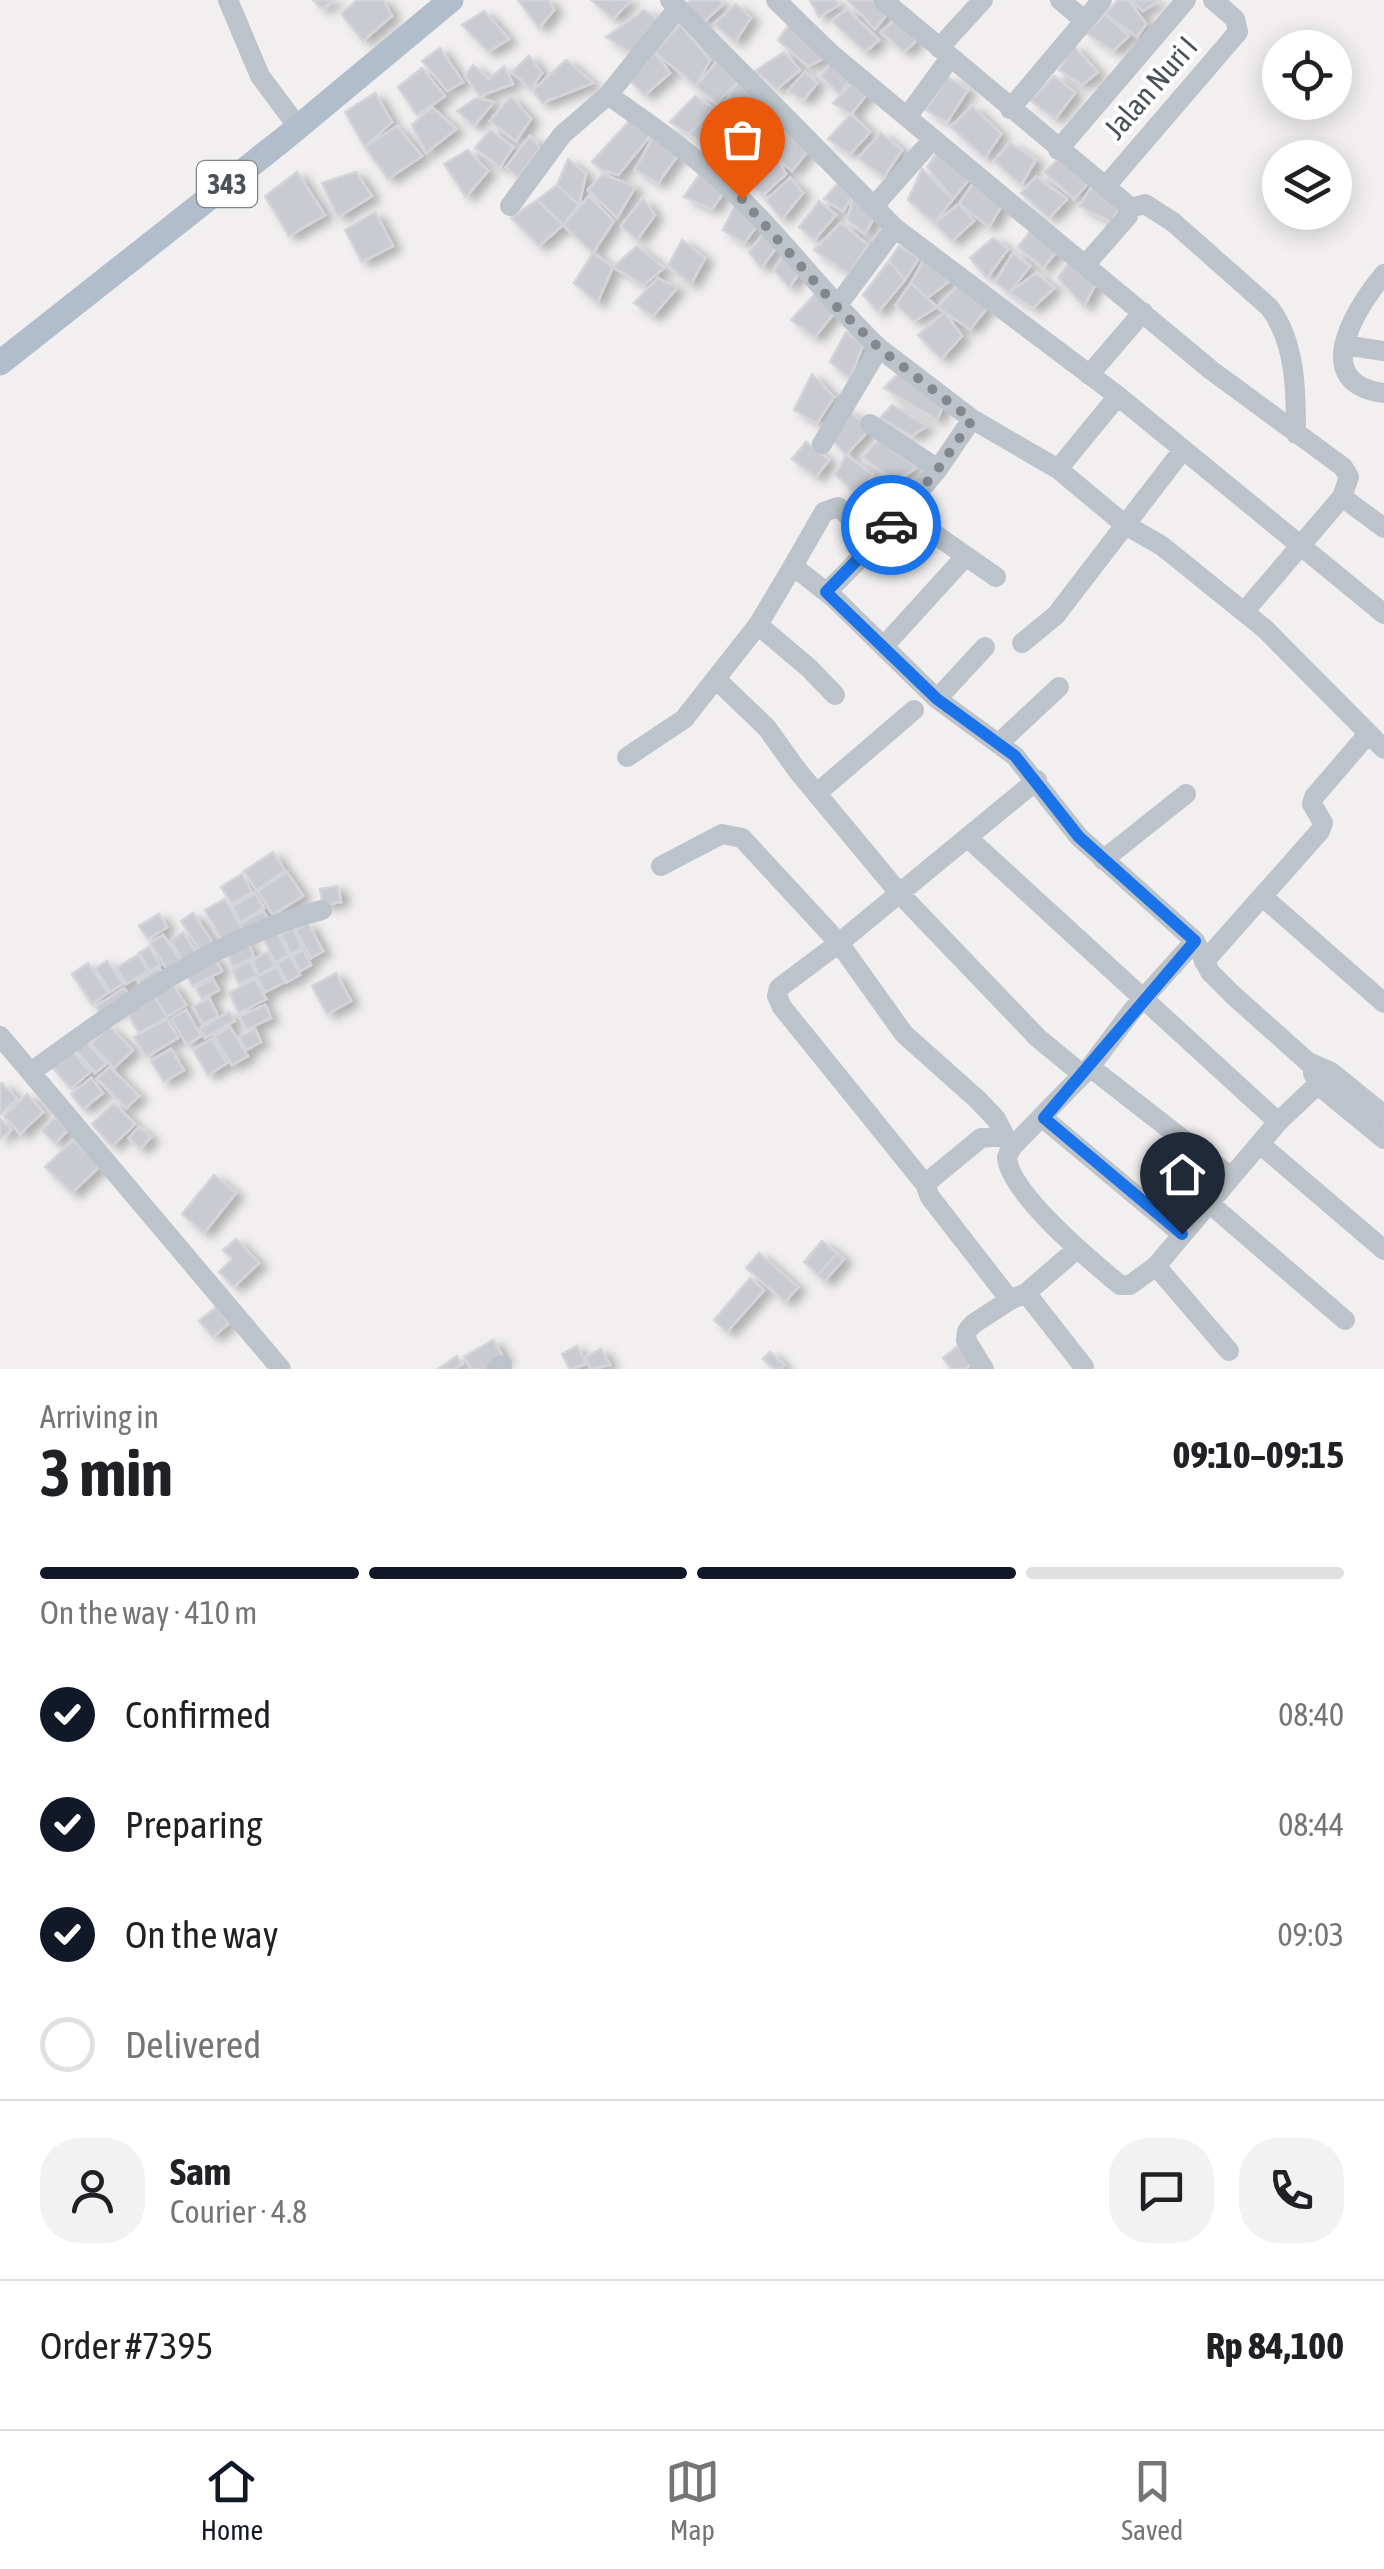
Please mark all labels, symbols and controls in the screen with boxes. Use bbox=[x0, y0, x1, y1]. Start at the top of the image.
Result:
street label: Jalan Nuri I bbox=[1097, 29, 1204, 145]
map controls bbox=[1262, 30, 1352, 230]
button: locate bbox=[1262, 30, 1352, 120]
pin bbox=[700, 97, 785, 200]
icon: bag bbox=[715, 112, 770, 167]
button: layers bbox=[1262, 140, 1352, 230]
road number: 343 bbox=[197, 161, 257, 207]
courier bbox=[841, 475, 941, 575]
icon: car bbox=[864, 498, 919, 553]
pin bbox=[1140, 1132, 1225, 1235]
icon: home bbox=[1155, 1147, 1210, 1202]
text: Arriving in bbox=[40, 1398, 159, 1435]
text: 09:10–09:15 bbox=[1172, 1433, 1344, 1476]
text: 3 min bbox=[40, 1435, 173, 1510]
text: On the way · 410 m bbox=[40, 1594, 257, 1631]
icon: check bbox=[40, 1687, 95, 1742]
text: Confirmed bbox=[125, 1693, 271, 1736]
text: 08:40 bbox=[1278, 1696, 1344, 1733]
icon: check bbox=[40, 1797, 95, 1852]
text: Preparing bbox=[125, 1803, 263, 1846]
text: 08:44 bbox=[1278, 1806, 1344, 1843]
icon: check bbox=[40, 1907, 95, 1962]
text: On the way bbox=[125, 1913, 278, 1956]
text: 09:03 bbox=[1278, 1916, 1344, 1953]
text: Delivered bbox=[125, 2023, 261, 2066]
button: person bbox=[40, 2138, 145, 2243]
button: chat bbox=[1109, 2138, 1214, 2243]
button: phone bbox=[1239, 2138, 1344, 2243]
text: Sam bbox=[170, 2150, 231, 2193]
text: Courier · 4.8 bbox=[170, 2193, 307, 2230]
text: Order #7395 bbox=[40, 2324, 213, 2367]
text: Rp 84,100 bbox=[1206, 2324, 1344, 2367]
tab: Home bbox=[201, 2454, 263, 2546]
tab: Map bbox=[665, 2454, 720, 2546]
tab: Saved bbox=[1121, 2454, 1183, 2546]

